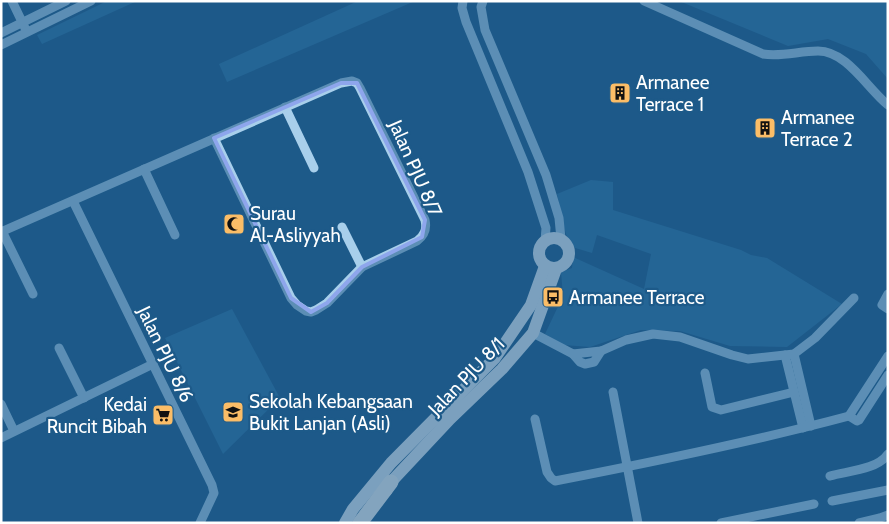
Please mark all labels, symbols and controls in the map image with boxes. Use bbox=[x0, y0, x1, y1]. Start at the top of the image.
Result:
place label: Armanee Terrace 1 bbox=[636, 71, 710, 116]
building icon: Armanee Terrace 1 bbox=[608, 81, 632, 105]
place label: Armanee Terrace 2 bbox=[781, 106, 855, 151]
street label: Jalan PJU 8/7 bbox=[384, 115, 447, 220]
building icon: Armanee Terrace 2 bbox=[753, 116, 777, 140]
place label: Surau Al-Asliyyah bbox=[250, 202, 341, 247]
mosque icon: Surau Al-Asliyyah bbox=[222, 212, 246, 236]
bus stop icon: Armanee Terrace bbox=[541, 285, 565, 309]
place label: Armanee Terrace bbox=[569, 286, 705, 309]
street label: Jalan PJU 8/6 bbox=[132, 302, 199, 406]
street label: Jalan PJU 8/1 bbox=[423, 332, 509, 421]
place label: Sekolah Kebangsaan Bukit Lanjan (Asli) bbox=[249, 390, 413, 435]
place label: Kedai Runcit Bibah bbox=[47, 393, 147, 438]
school or university icon: Sekolah Kebangsaan Bukit Lanjan (Asli) bbox=[221, 400, 245, 424]
supermarket icon: Kedai Runcit Bibah bbox=[151, 403, 175, 427]

